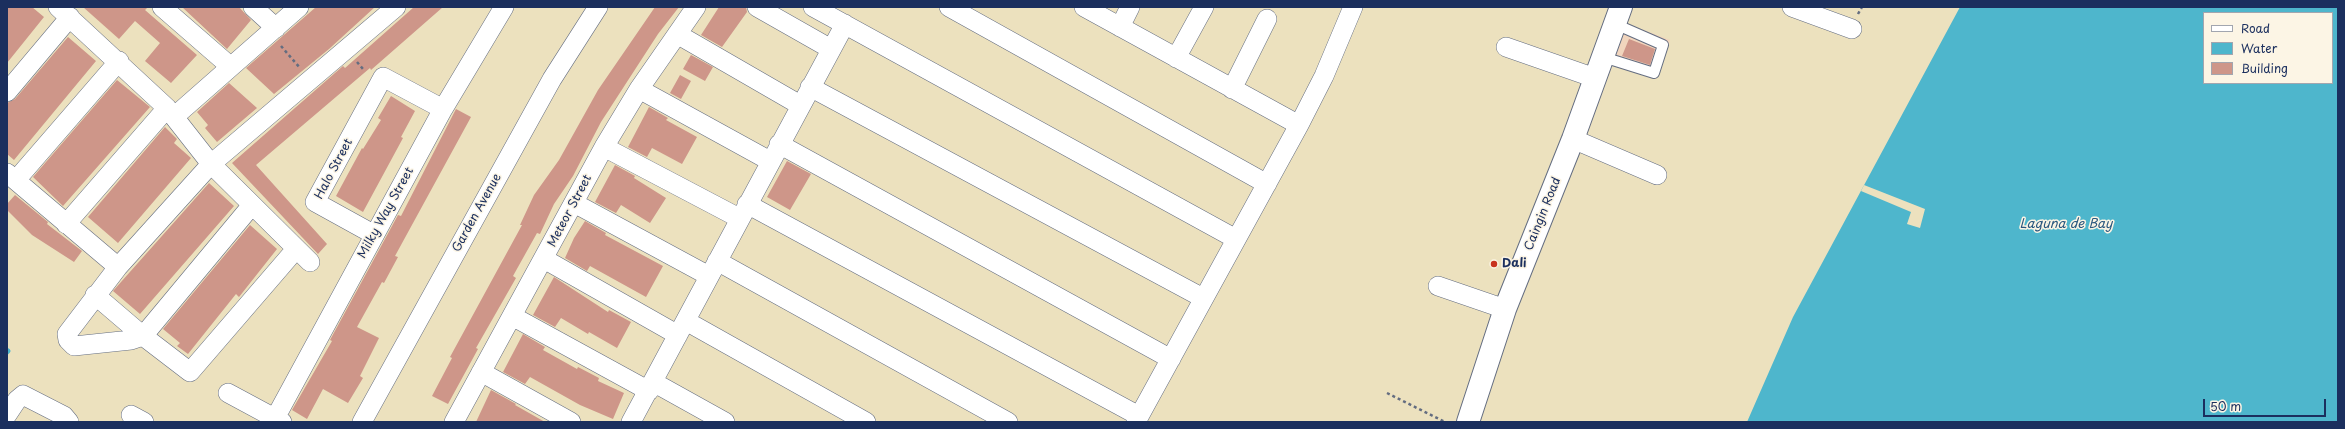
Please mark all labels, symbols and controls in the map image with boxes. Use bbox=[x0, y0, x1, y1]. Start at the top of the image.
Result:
legend bbox=[2203, 12, 2333, 84]
text: Road bbox=[2241, 19, 2270, 37]
text: Water bbox=[2241, 39, 2277, 57]
text: Building bbox=[2241, 59, 2288, 77]
street label: Halo Street bbox=[312, 136, 356, 202]
street label: Milky Way Street bbox=[355, 165, 417, 261]
street label: Garden Avenue bbox=[449, 171, 505, 255]
street label: Meteor Street bbox=[545, 172, 595, 250]
street label: Caingin Road bbox=[1522, 175, 1564, 253]
water label: Laguna de Bay bbox=[2020, 216, 2112, 232]
place label: Dali bbox=[1502, 257, 1526, 271]
marker: Dali bbox=[1489, 259, 1499, 269]
scale bar bbox=[2205, 391, 2328, 417]
text: 50 m bbox=[2210, 397, 2241, 415]

